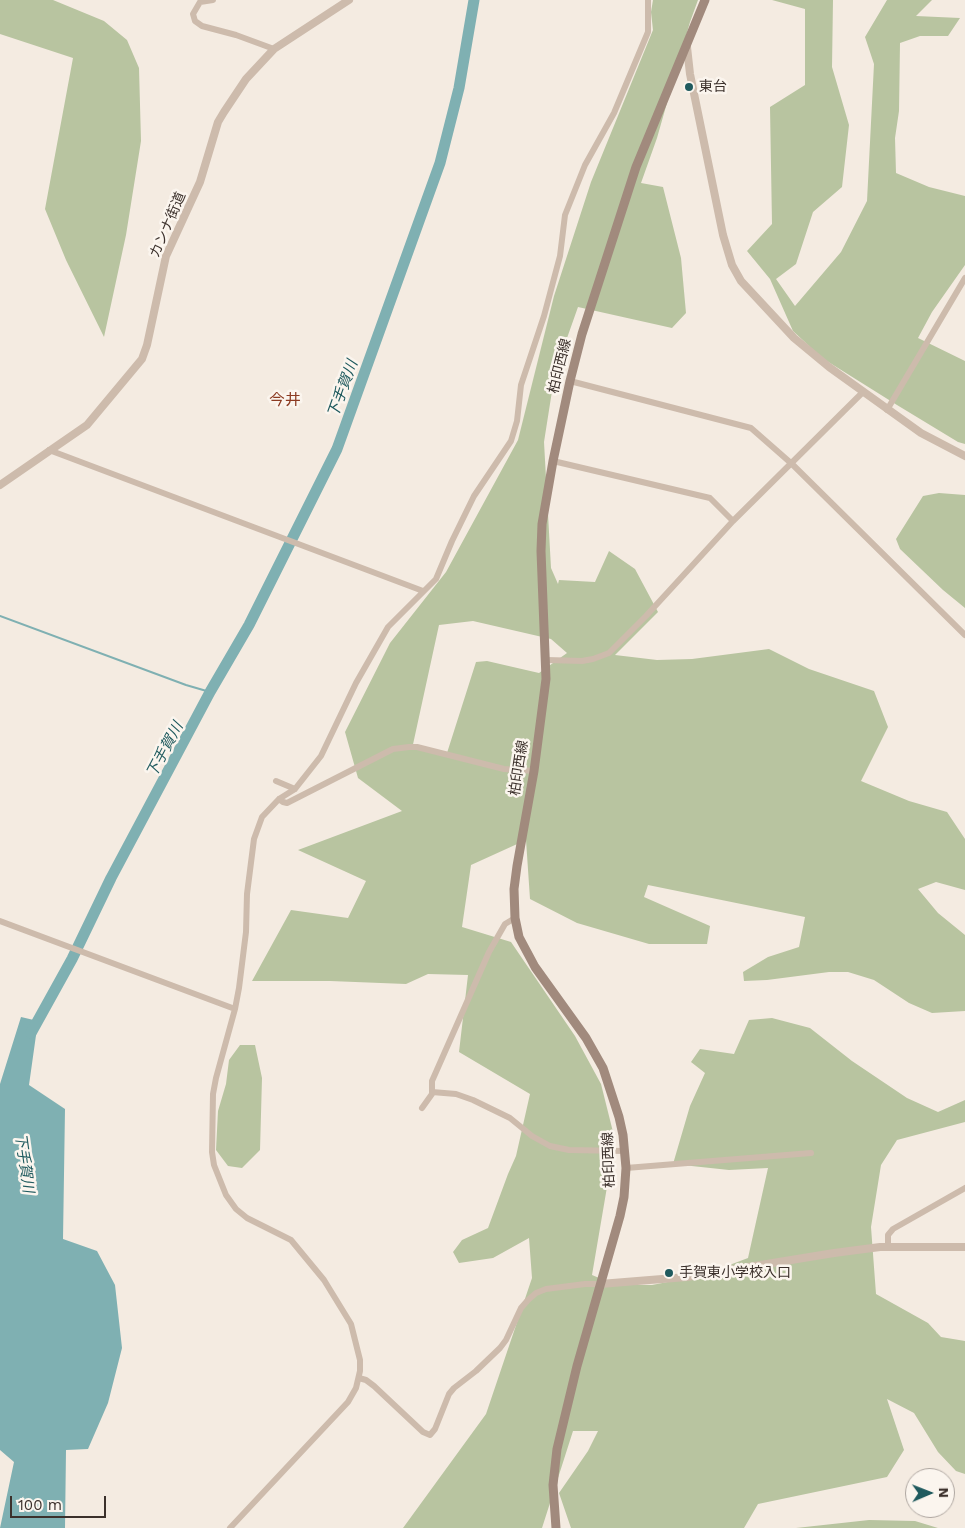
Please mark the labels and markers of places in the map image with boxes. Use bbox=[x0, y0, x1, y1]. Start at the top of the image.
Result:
place label: 東台 bbox=[699, 79, 727, 95]
marker: 東台 bbox=[683, 81, 695, 93]
place label: 手賀東小学校入口 bbox=[679, 1265, 791, 1281]
marker: 手賀東小学校入口 bbox=[663, 1267, 675, 1279]

